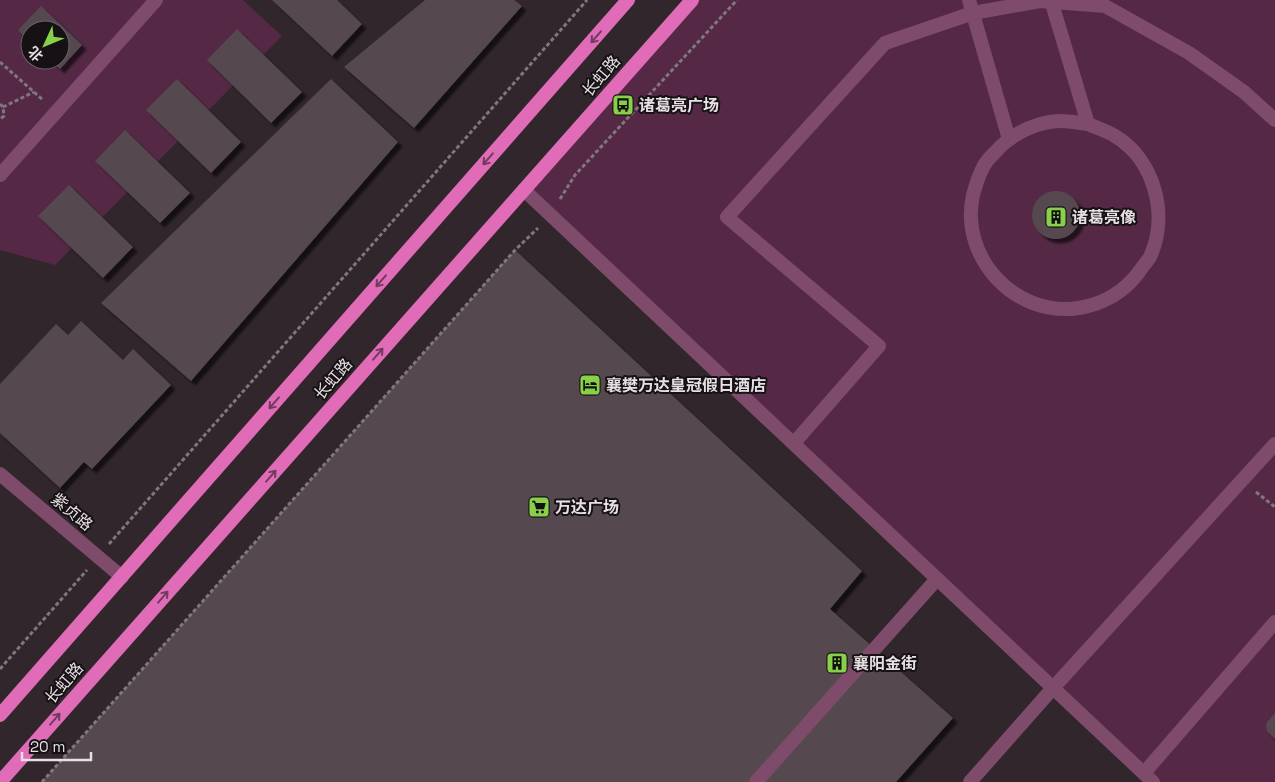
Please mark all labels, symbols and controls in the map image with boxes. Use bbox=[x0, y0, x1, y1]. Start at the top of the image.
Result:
north arrow bbox=[20, 20, 70, 70]
one-way arrow bbox=[590, 30, 601, 43]
text: 北 bbox=[24, 43, 47, 65]
street label: 长虹路 bbox=[577, 51, 625, 101]
bus stop icon: 诸葛亮广场 bbox=[611, 93, 635, 117]
place label: 诸葛亮广场 bbox=[639, 95, 719, 116]
one-way arrow bbox=[483, 152, 494, 165]
building icon: 诸葛亮像 bbox=[1044, 205, 1068, 229]
place label: 诸葛亮像 bbox=[1072, 207, 1136, 228]
one-way arrow bbox=[376, 274, 387, 287]
one-way arrow bbox=[373, 348, 384, 361]
street label: 长虹路 bbox=[309, 354, 357, 404]
hotel icon: 襄樊万达皇冠假日酒店 bbox=[578, 373, 602, 397]
place label: 襄樊万达皇冠假日酒店 bbox=[606, 375, 766, 396]
one-way arrow bbox=[268, 397, 280, 410]
one-way arrow bbox=[265, 469, 277, 482]
street label: 紫贞路 bbox=[47, 489, 97, 535]
supermarket icon: 万达广场 bbox=[527, 495, 551, 519]
place label: 万达广场 bbox=[555, 497, 619, 518]
one-way arrow bbox=[157, 591, 169, 604]
building icon: 襄阳金街 bbox=[825, 651, 849, 675]
place label: 襄阳金街 bbox=[853, 653, 917, 674]
street label: 长虹路 bbox=[40, 658, 88, 708]
one-way arrow bbox=[50, 713, 61, 726]
scale bar bbox=[22, 730, 91, 762]
text: 20 m bbox=[30, 737, 65, 756]

